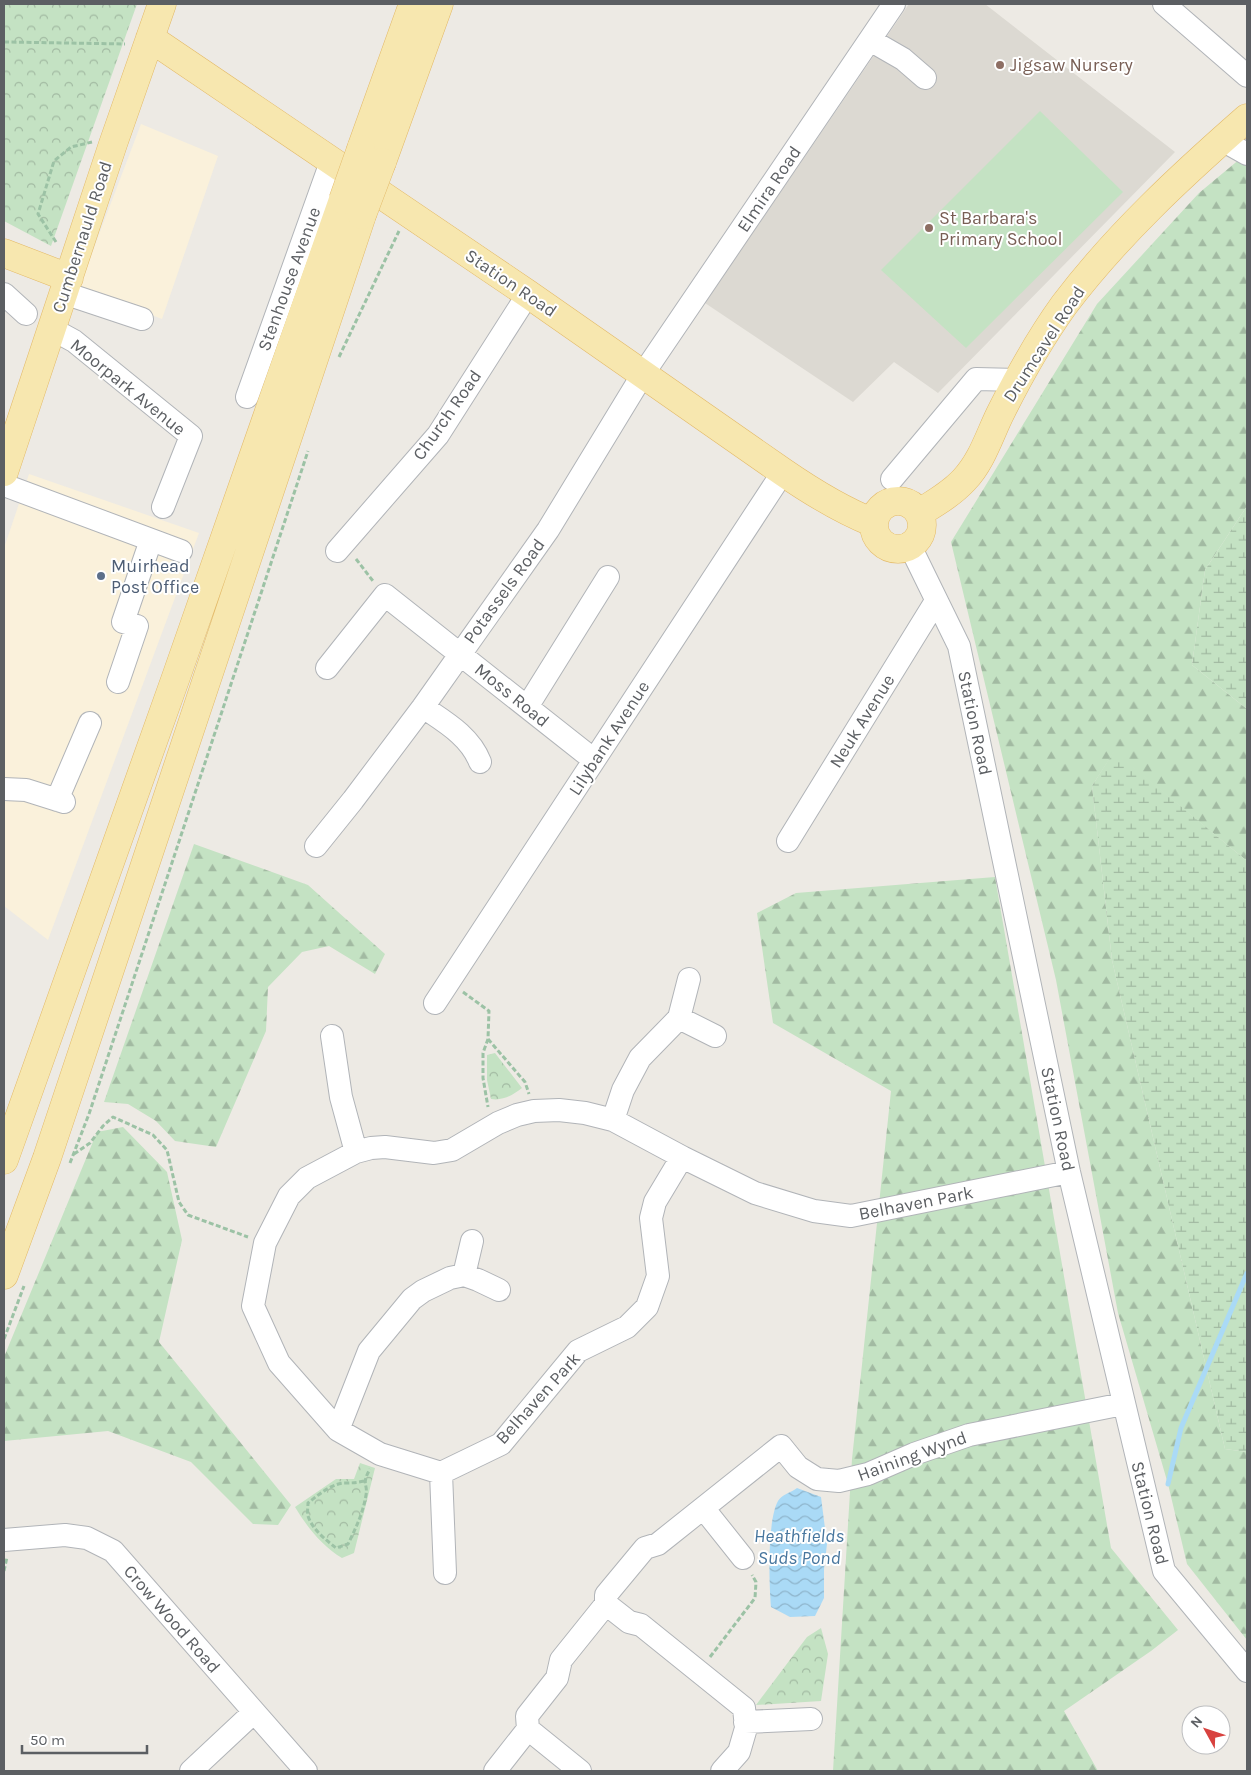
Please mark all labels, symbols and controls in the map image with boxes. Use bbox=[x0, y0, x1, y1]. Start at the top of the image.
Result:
place label: Jigsaw Nursery bbox=[1010, 54, 1133, 76]
marker: Jigsaw Nursery bbox=[994, 59, 1006, 71]
street label: Elmira Road bbox=[732, 142, 806, 236]
street label: Cumbernauld Road bbox=[47, 158, 117, 316]
street label: Stenhouse Avenue bbox=[253, 204, 325, 354]
place label: St Barbara's Primary School bbox=[939, 207, 1063, 250]
marker: St Barbara's Primary School bbox=[923, 222, 935, 234]
street label: Station Road bbox=[461, 244, 561, 322]
street label: Drumcavel Road bbox=[998, 282, 1090, 406]
street label: Moorpark Avenue bbox=[66, 334, 190, 440]
street label: Church Road bbox=[408, 366, 486, 464]
street label: Potassels Road bbox=[458, 534, 550, 648]
place label: Muirhead Post Office bbox=[111, 555, 199, 598]
marker: Muirhead Post Office bbox=[95, 570, 107, 582]
street label: Moss Road bbox=[470, 658, 554, 732]
street label: Station Road bbox=[953, 669, 997, 777]
street label: Neuk Avenue bbox=[825, 670, 899, 772]
street label: Lilybank Avenue bbox=[564, 677, 654, 799]
street label: Station Road bbox=[1036, 1065, 1080, 1173]
street label: Belhaven Park bbox=[857, 1181, 975, 1225]
street label: Belhaven Park bbox=[491, 1347, 585, 1449]
street label: Haining Wynd bbox=[854, 1426, 970, 1486]
street label: Station Road bbox=[1126, 1459, 1174, 1567]
water label: Heathfields Suds Pond bbox=[754, 1525, 844, 1569]
street label: Crow Wood Road bbox=[119, 1560, 225, 1678]
north arrow bbox=[1181, 1705, 1231, 1755]
text: N bbox=[1187, 1713, 1206, 1731]
scale bar bbox=[22, 1722, 148, 1754]
text: 50 m bbox=[30, 1731, 65, 1749]

